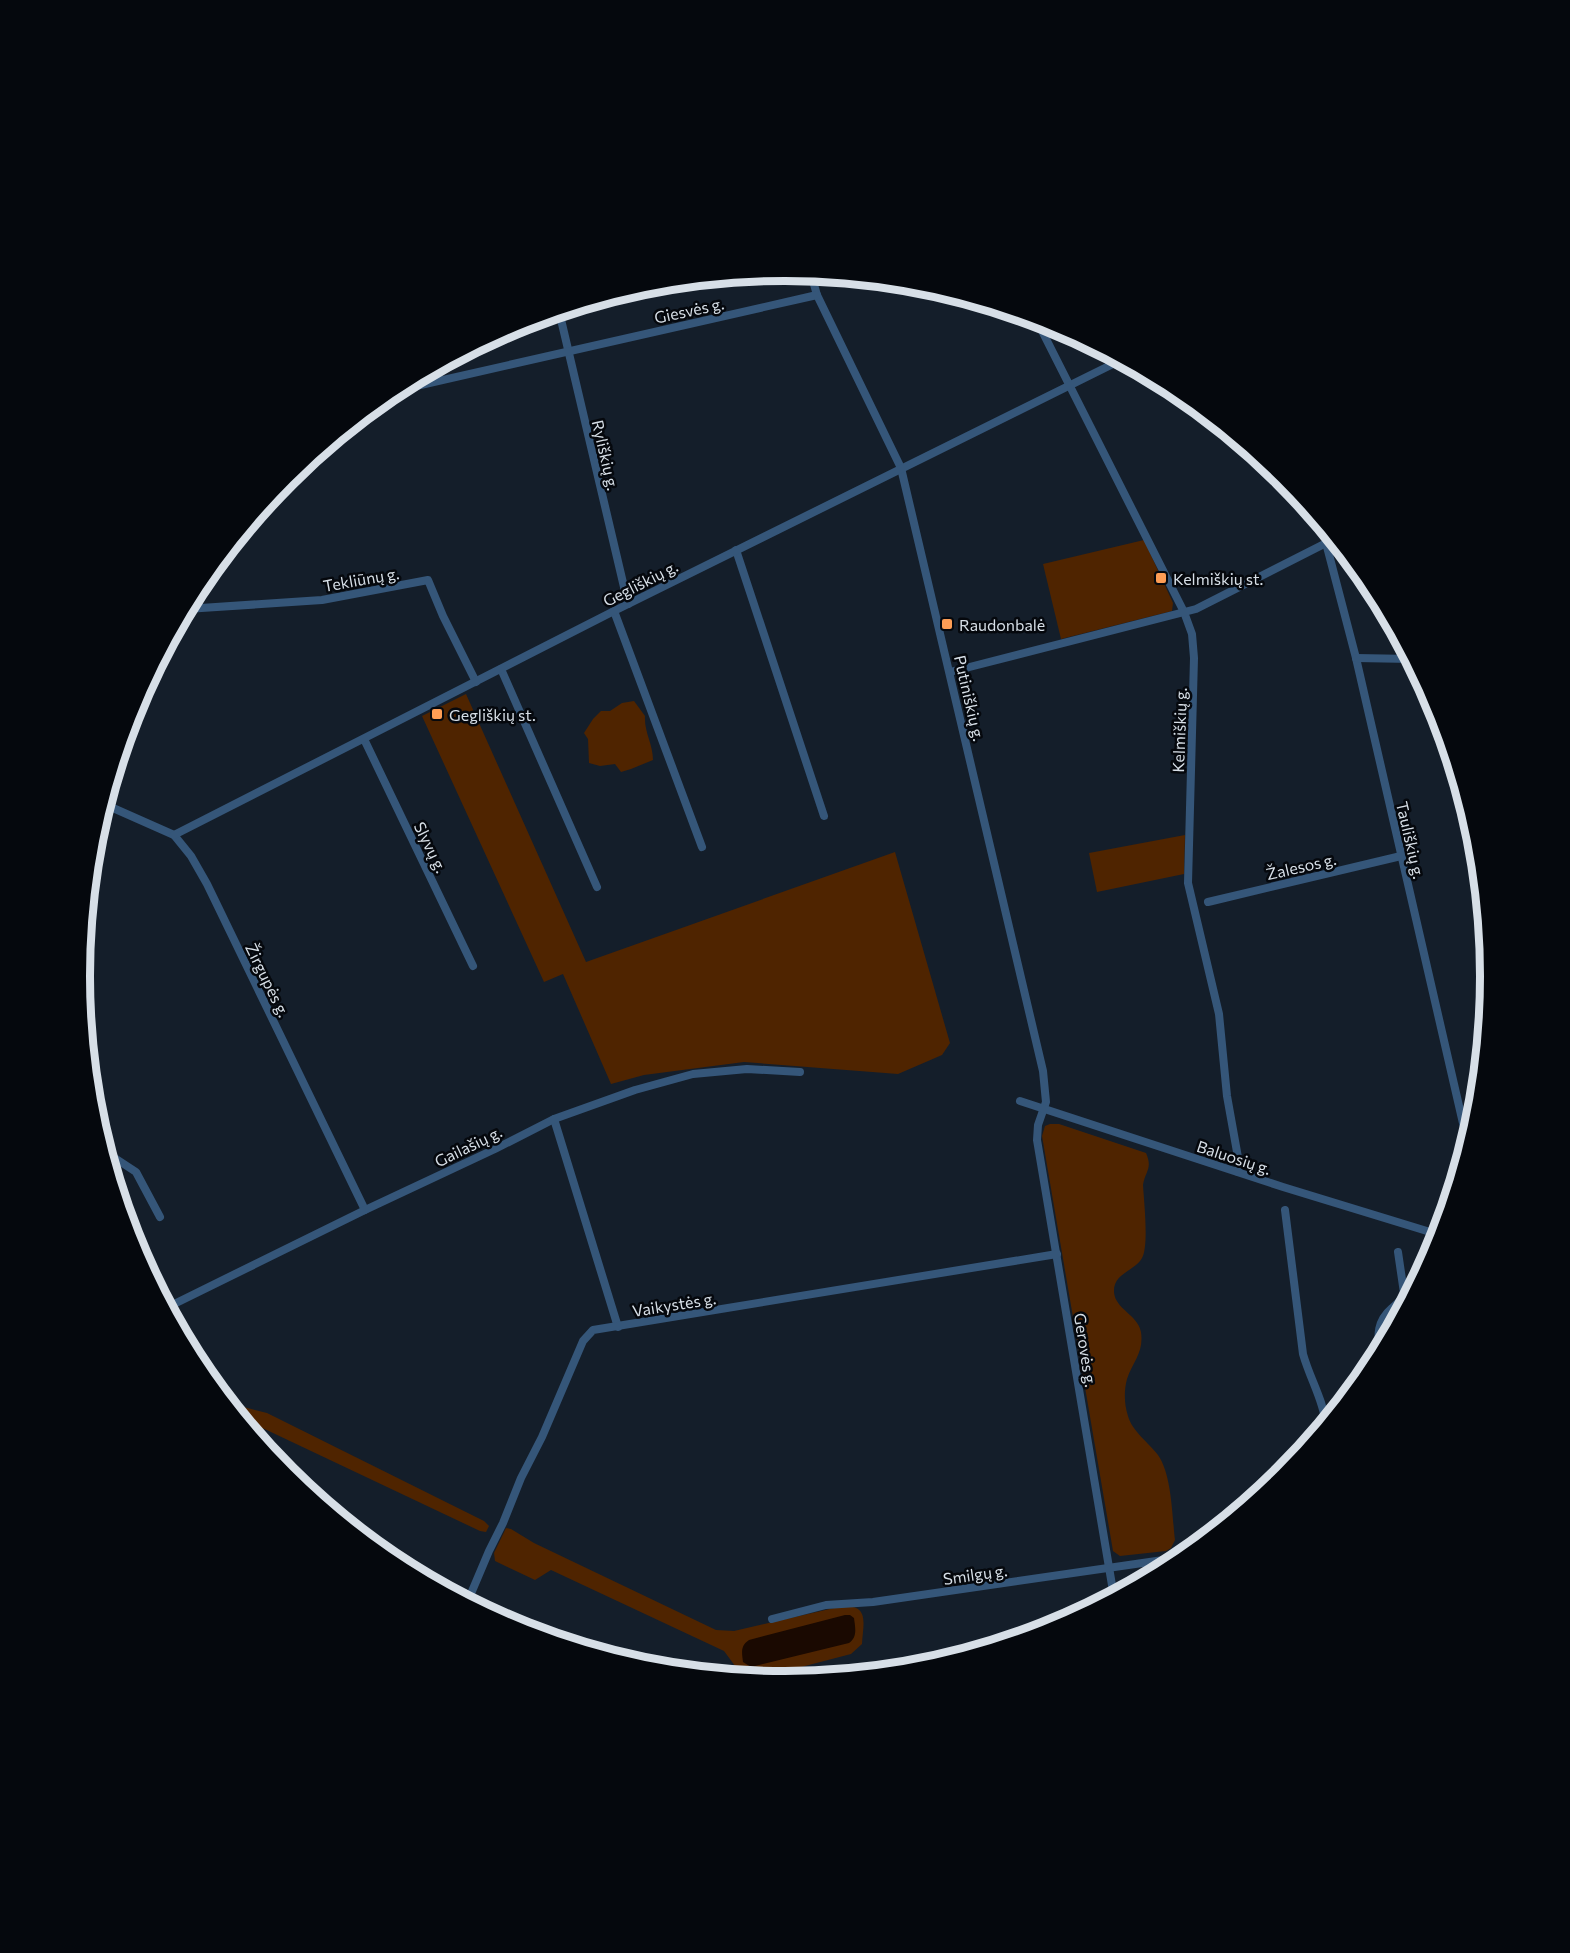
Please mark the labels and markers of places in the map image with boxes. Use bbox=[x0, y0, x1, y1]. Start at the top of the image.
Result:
place label: Kelmiškių st. bbox=[1173, 569, 1263, 588]
marker: Kelmiškių st. bbox=[1154, 571, 1168, 585]
place label: Raudonbalė bbox=[959, 615, 1045, 634]
marker: Raudonbalė bbox=[940, 617, 954, 631]
place label: Gegliškių st. bbox=[449, 705, 536, 724]
marker: Gegliškių st. bbox=[430, 707, 444, 721]

